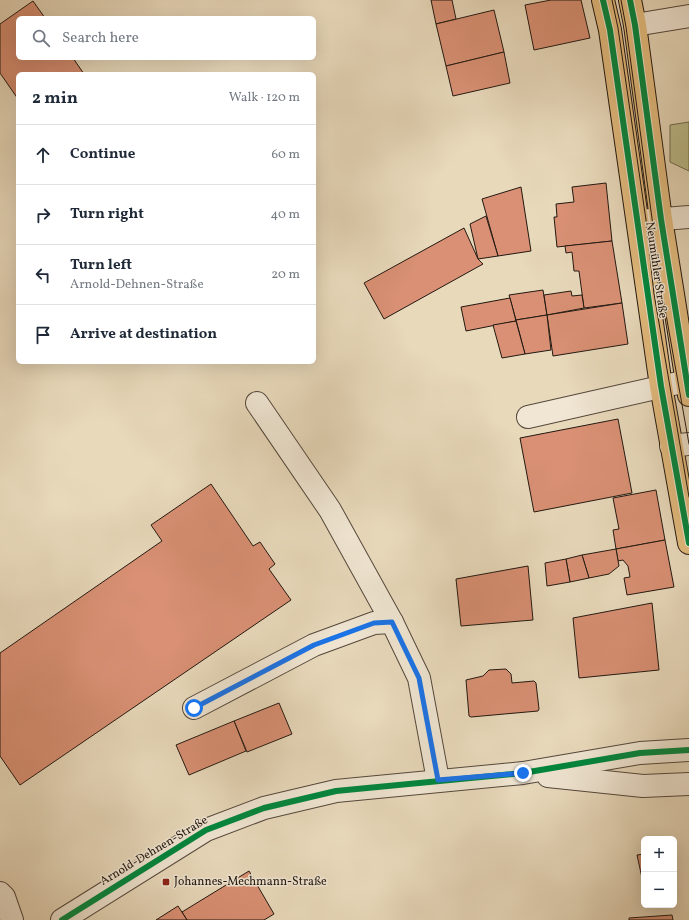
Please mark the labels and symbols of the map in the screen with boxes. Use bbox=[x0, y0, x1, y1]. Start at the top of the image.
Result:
street label: Neumühler Straße bbox=[641, 221, 671, 320]
route start bbox=[185, 699, 203, 717]
route end bbox=[514, 764, 532, 782]
street label: Arnold-Dehnen-Straße bbox=[97, 812, 211, 890]
place label: Johannes-Mechmann-Straße bbox=[174, 874, 327, 890]
marker: Johannes-Mechmann-Straße bbox=[161, 877, 171, 887]

